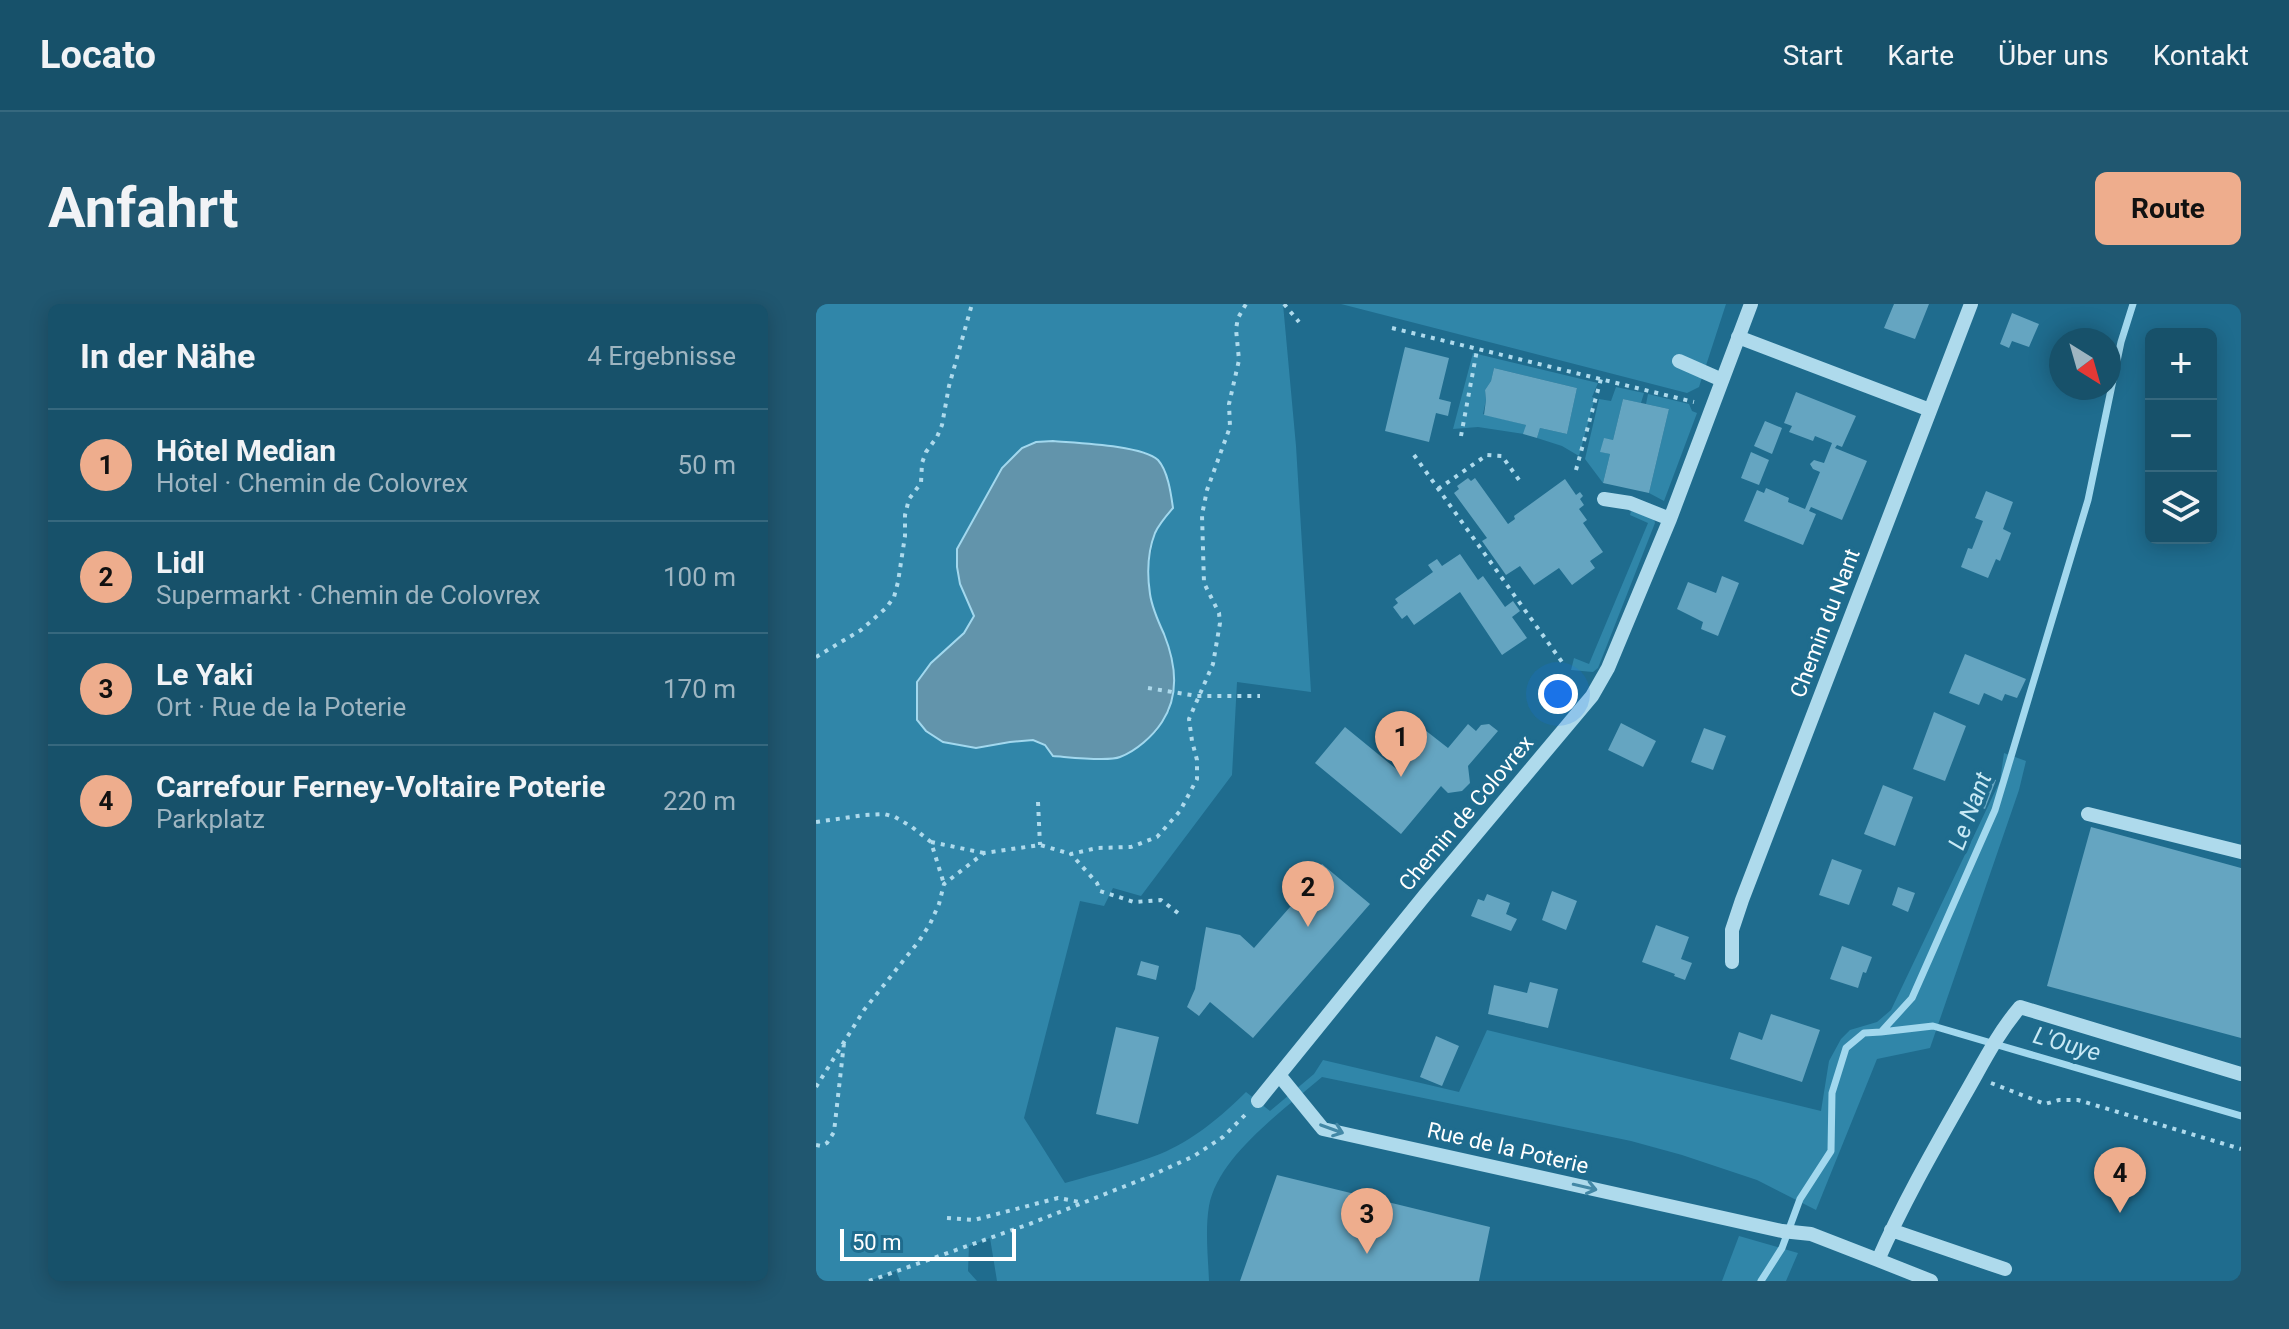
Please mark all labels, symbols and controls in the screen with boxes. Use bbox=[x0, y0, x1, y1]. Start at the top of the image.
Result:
text: Locato bbox=[40, 33, 156, 77]
text: Start bbox=[1783, 39, 1843, 72]
text: Karte bbox=[1887, 39, 1954, 72]
text: Über uns bbox=[1998, 39, 2109, 72]
text: Kontakt bbox=[2153, 39, 2249, 72]
button: Route bbox=[2095, 172, 2241, 245]
text: Anfahrt bbox=[48, 175, 238, 241]
north arrow bbox=[2049, 328, 2121, 400]
map controls bbox=[2145, 328, 2217, 544]
button: + bbox=[2145, 328, 2217, 400]
text: In der Nähe bbox=[80, 336, 255, 376]
text: 4 Ergebnisse bbox=[587, 341, 736, 371]
button: − bbox=[2145, 400, 2217, 472]
text: Hôtel Median bbox=[156, 433, 336, 468]
text: 1 bbox=[99, 450, 113, 480]
text: 50 m bbox=[678, 450, 736, 480]
text: Hotel · Chemin de Colovrex bbox=[156, 468, 468, 498]
button: layers bbox=[2145, 472, 2217, 544]
text: Lidl bbox=[156, 545, 205, 580]
street label: Chemin du Nant bbox=[1785, 545, 1865, 701]
text: 2 bbox=[99, 562, 113, 592]
text: 100 m bbox=[663, 562, 736, 592]
text: Supermarkt · Chemin de Colovrex bbox=[156, 580, 541, 610]
text: Le Yaki bbox=[156, 657, 254, 692]
text: 3 bbox=[99, 674, 113, 704]
text: 170 m bbox=[663, 674, 736, 704]
your location bbox=[1538, 674, 1578, 714]
text: Ort · Rue de la Poterie bbox=[156, 692, 406, 722]
pin: 1 bbox=[1375, 711, 1427, 777]
street label: Chemin de Colovrex bbox=[1394, 730, 1538, 896]
water label: Le Nant bbox=[1942, 768, 1998, 854]
text: Carrefour Ferney-Voltaire Poterie bbox=[156, 769, 605, 804]
text: 4 bbox=[99, 786, 113, 816]
text: 220 m bbox=[663, 786, 736, 816]
text: Parkplatz bbox=[156, 804, 265, 834]
pin: 2 bbox=[1282, 861, 1334, 927]
water label: L'Ouye bbox=[2030, 1021, 2104, 1067]
street label: Rue de la Poterie bbox=[1425, 1117, 1591, 1179]
one-way arrow bbox=[1320, 1123, 1344, 1137]
pin: 4 bbox=[2094, 1147, 2146, 1213]
one-way arrow bbox=[1572, 1180, 1597, 1195]
pin: 3 bbox=[1341, 1188, 1393, 1254]
scale bar bbox=[840, 1225, 1016, 1261]
text: 50 m bbox=[852, 1230, 901, 1255]

